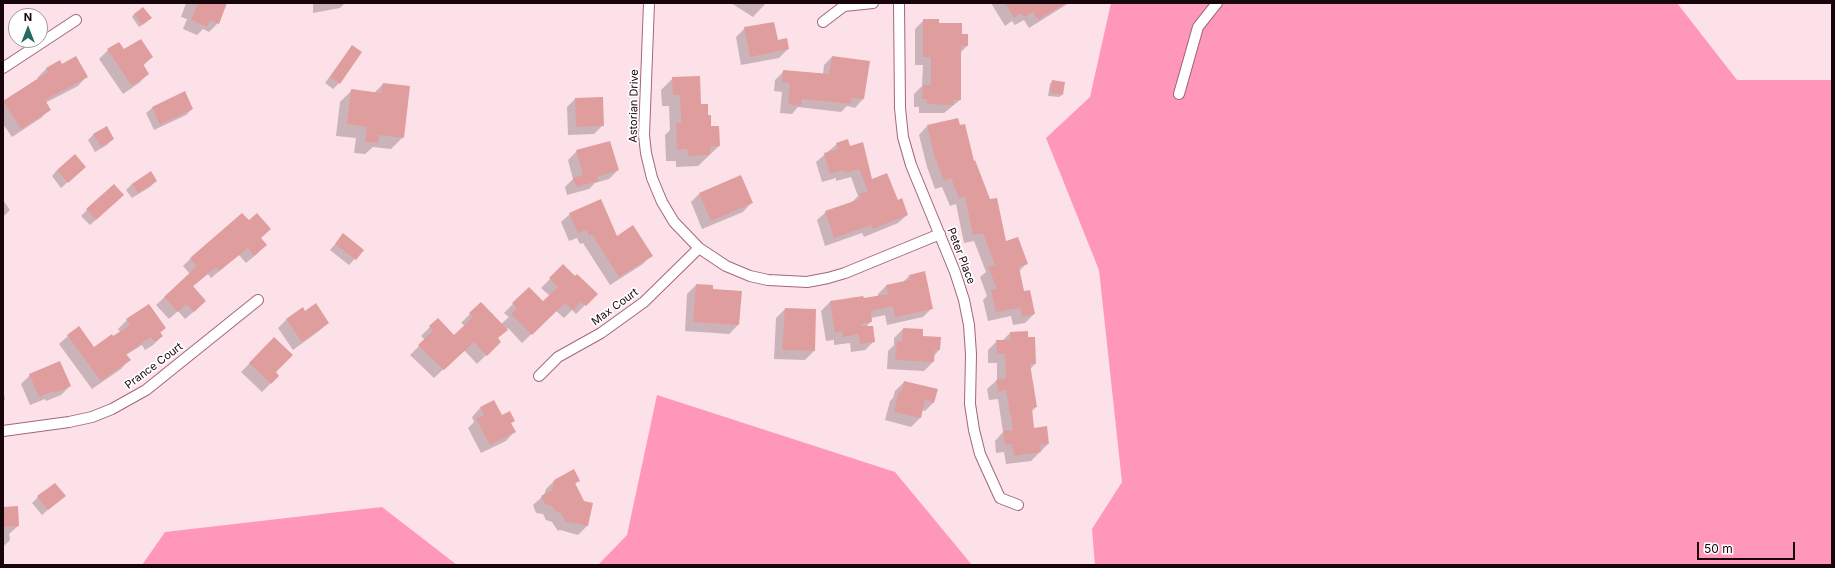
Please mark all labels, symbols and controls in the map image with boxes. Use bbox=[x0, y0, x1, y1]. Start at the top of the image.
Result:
north arrow bbox=[8, 8, 48, 48]
text: N bbox=[24, 10, 32, 24]
street label: Astorian Drive bbox=[627, 69, 641, 143]
street label: Peter Place bbox=[944, 226, 978, 286]
street label: Max Court bbox=[589, 286, 641, 328]
street label: Prance Court bbox=[123, 340, 185, 392]
scale bar bbox=[1699, 534, 1797, 560]
text: 50 m bbox=[1704, 541, 1733, 556]

